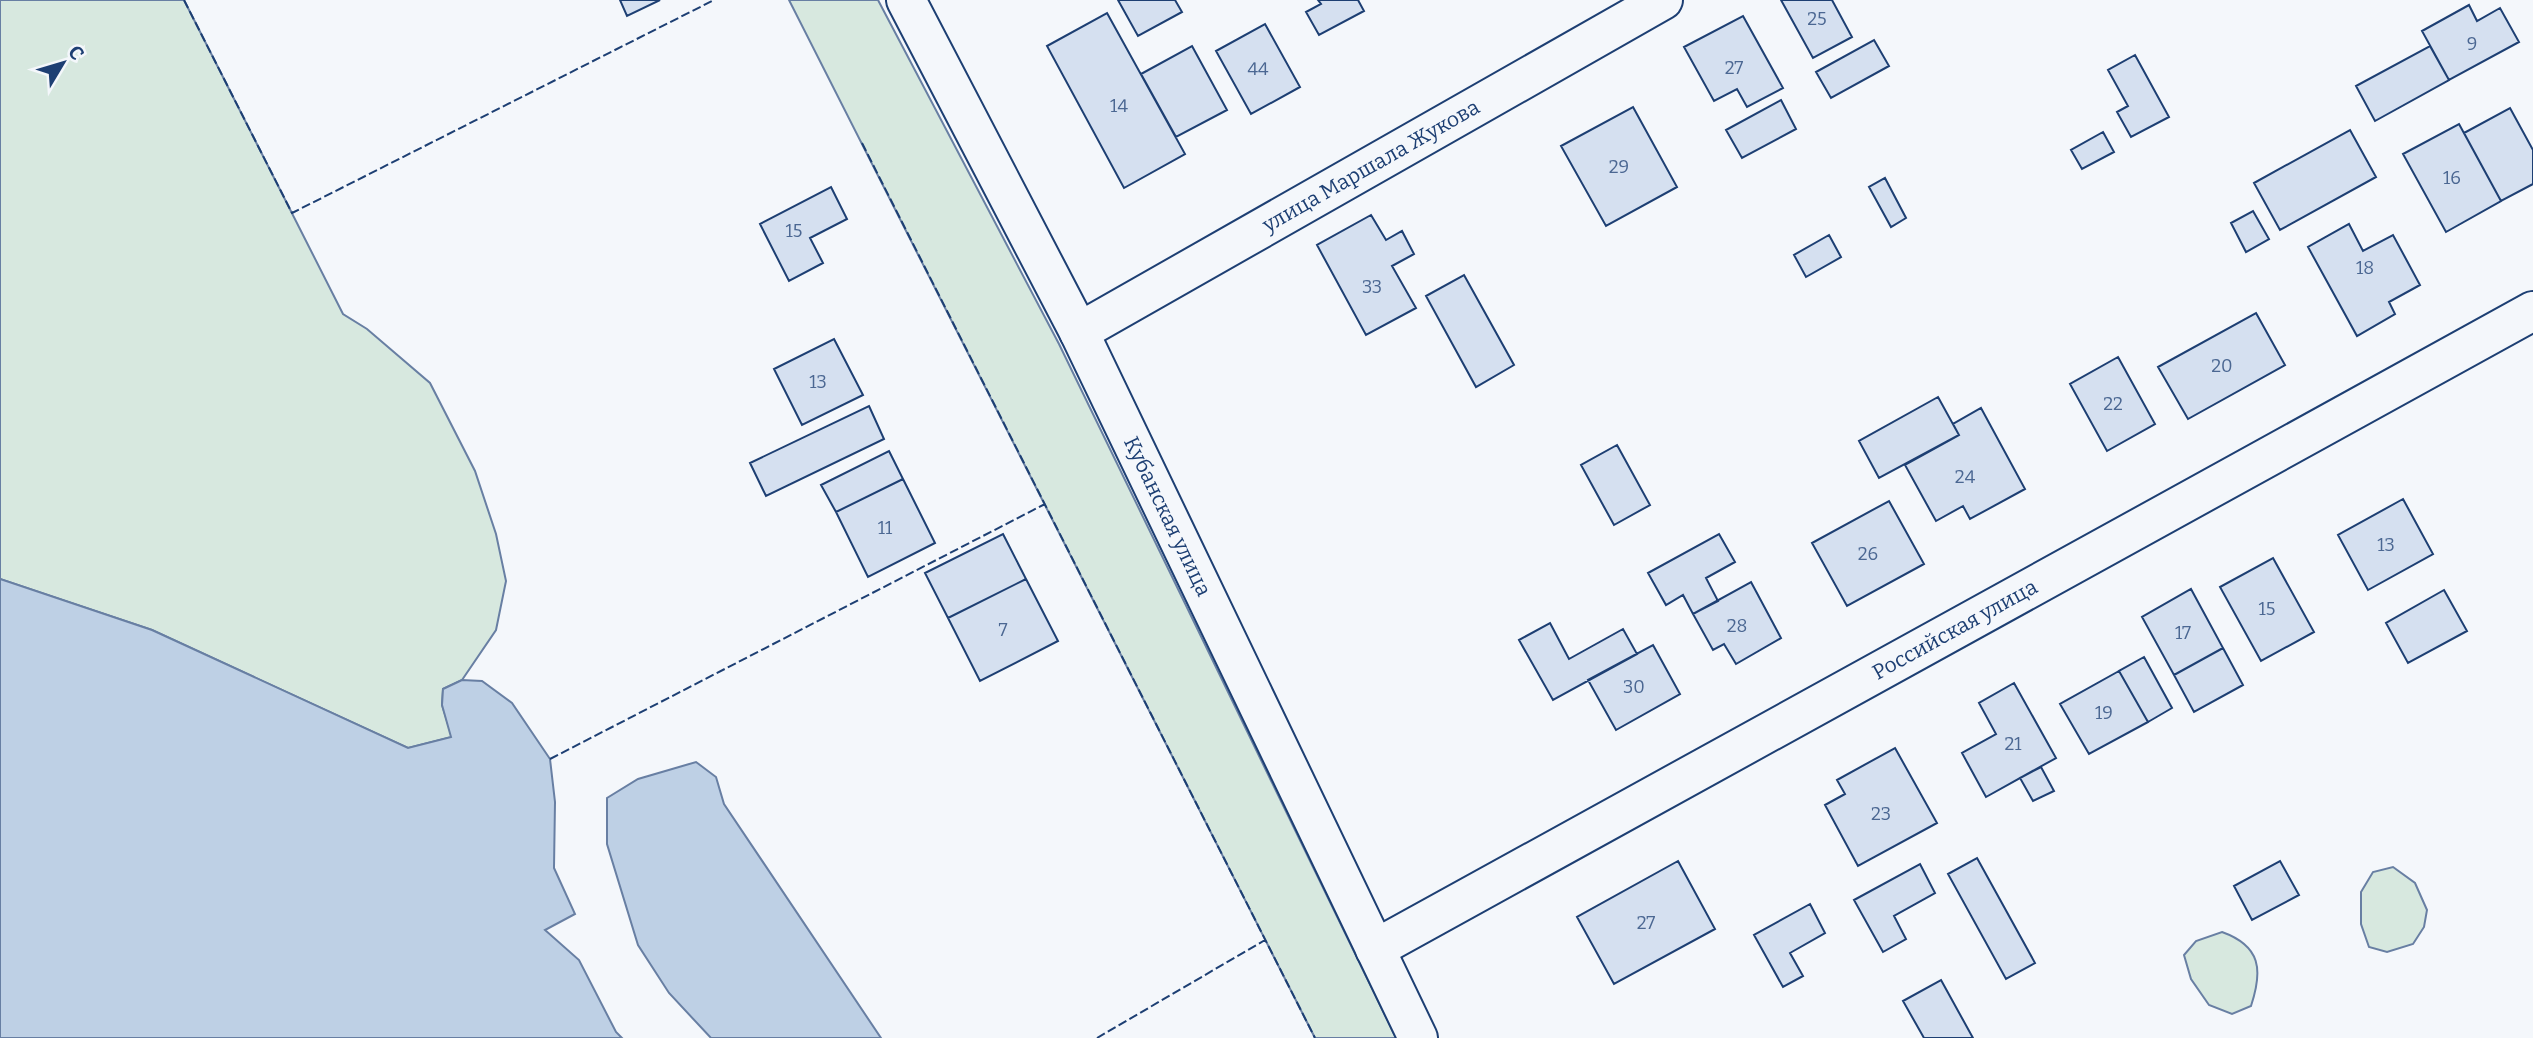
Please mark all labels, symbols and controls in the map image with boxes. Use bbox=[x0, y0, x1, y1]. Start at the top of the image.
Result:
house number: 25 bbox=[1807, 8, 1827, 30]
north arrow bbox=[28, 28, 98, 98]
house number: 9 bbox=[2467, 33, 2477, 55]
text: С bbox=[63, 41, 89, 65]
house number: 27 bbox=[1725, 57, 1743, 79]
house number: 44 bbox=[1247, 58, 1269, 80]
street label: улица Маршала Жукова bbox=[1257, 94, 1485, 238]
house number: 14 bbox=[1110, 95, 1128, 117]
house number: 29 bbox=[1609, 156, 1629, 178]
house number: 16 bbox=[2443, 167, 2461, 189]
house number: 15 bbox=[786, 220, 802, 242]
house number: 18 bbox=[2356, 257, 2374, 279]
house number: 33 bbox=[1362, 276, 1382, 298]
house number: 20 bbox=[2211, 355, 2233, 377]
house number: 13 bbox=[809, 371, 827, 393]
house number: 22 bbox=[2103, 393, 2123, 415]
street label: Кубанская улица bbox=[1118, 432, 1217, 601]
house number: 24 bbox=[1955, 466, 1976, 488]
house number: 11 bbox=[878, 517, 893, 539]
house number: 13 bbox=[2377, 534, 2395, 556]
house number: 26 bbox=[1858, 543, 1878, 565]
street label: Российская улица bbox=[1868, 573, 2042, 685]
house number: 15 bbox=[2259, 598, 2275, 620]
house number: 28 bbox=[1727, 615, 1747, 637]
house number: 7 bbox=[998, 619, 1008, 641]
house number: 17 bbox=[2175, 622, 2191, 644]
house number: 30 bbox=[1623, 676, 1645, 698]
house number: 19 bbox=[2095, 702, 2113, 724]
house number: 21 bbox=[2004, 733, 2022, 755]
house number: 23 bbox=[1871, 803, 1891, 825]
house number: 27 bbox=[1637, 912, 1655, 934]

